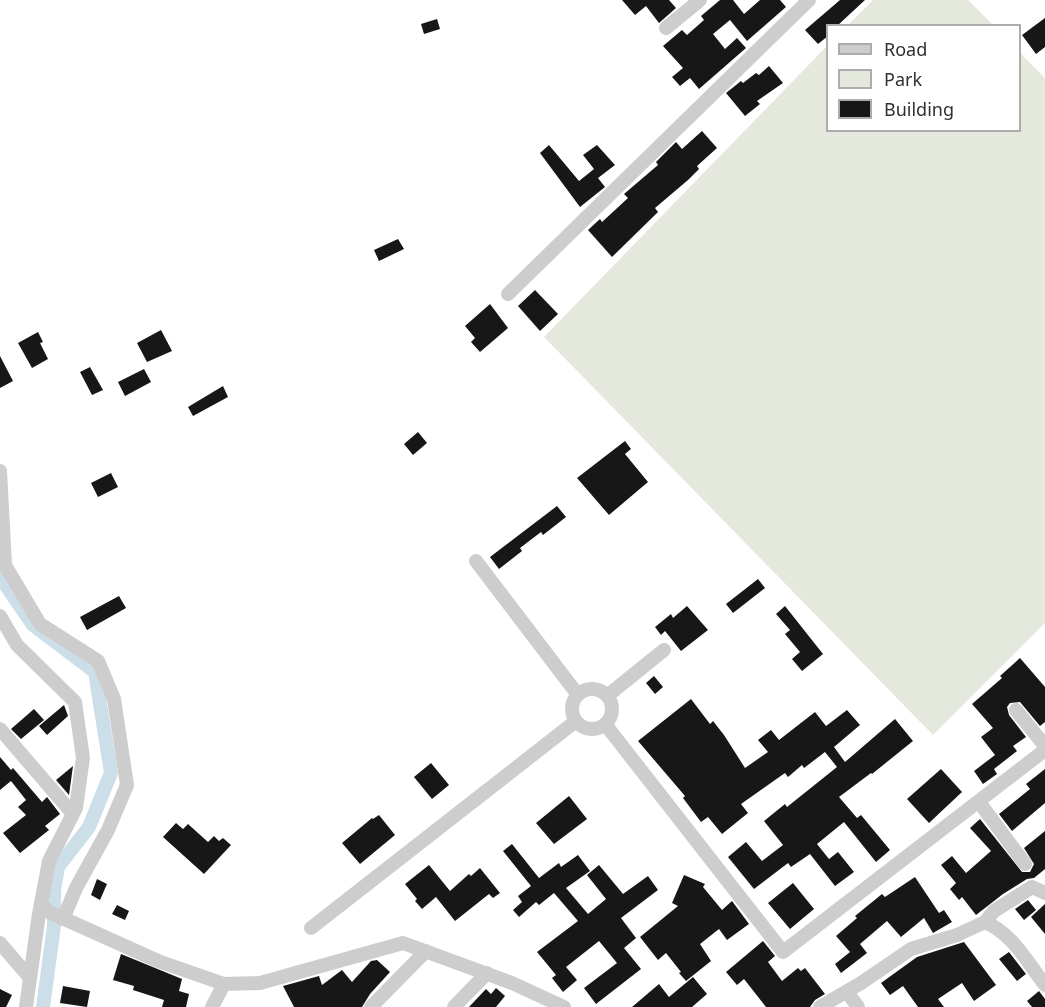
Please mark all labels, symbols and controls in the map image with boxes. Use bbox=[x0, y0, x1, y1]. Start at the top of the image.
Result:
legend bbox=[826, 24, 1021, 132]
text: Road bbox=[884, 37, 927, 61]
text: Park bbox=[884, 67, 922, 91]
text: Building bbox=[884, 97, 954, 121]

